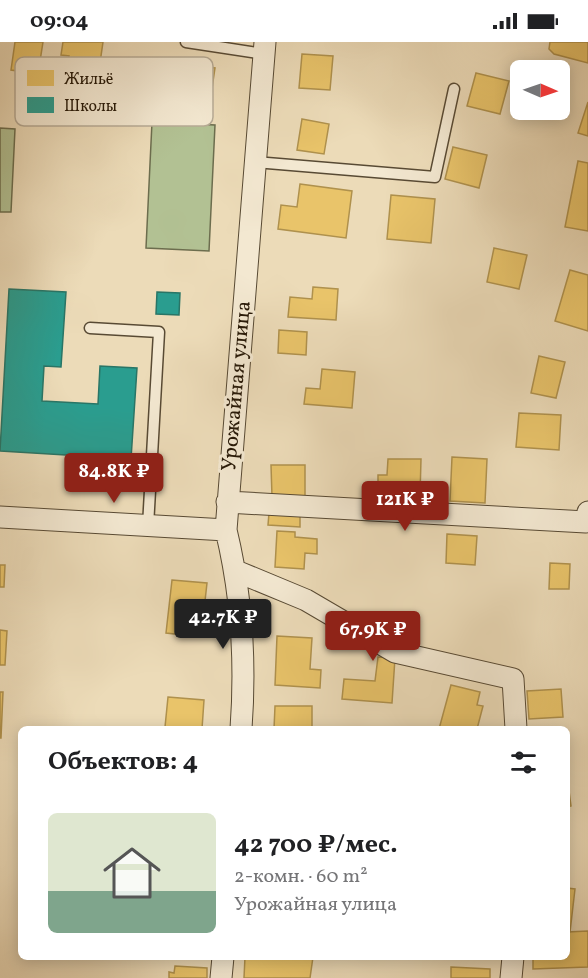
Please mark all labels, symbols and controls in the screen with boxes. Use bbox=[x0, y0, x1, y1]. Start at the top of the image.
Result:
text: 09:04 bbox=[30, 6, 89, 37]
legend bbox=[15, 57, 213, 126]
north arrow bbox=[510, 60, 570, 120]
map controls bbox=[510, 60, 570, 120]
text: Жильё bbox=[64, 69, 113, 91]
text: Школы bbox=[64, 96, 117, 118]
street label: Урожайная улица bbox=[215, 300, 259, 472]
pin: 84.8K ₽ bbox=[59, 453, 169, 504]
text: 84.8K ₽ bbox=[78, 458, 150, 486]
pin: 121K ₽ bbox=[356, 481, 454, 532]
text: 121K ₽ bbox=[376, 486, 434, 514]
pin: 42.7K ₽ bbox=[168, 599, 278, 650]
text: 42.7K ₽ bbox=[188, 604, 258, 632]
pin: 67.9K ₽ bbox=[318, 611, 428, 662]
text: 67.9K ₽ bbox=[339, 616, 407, 644]
text: Объектов: 4 bbox=[48, 744, 198, 780]
icon: filters bbox=[507, 746, 540, 779]
text: 42 700 ₽/мес. bbox=[234, 827, 398, 863]
icon: home bbox=[96, 837, 168, 909]
text: 2-комн. · 60 m² bbox=[234, 863, 368, 891]
text: Урожайная улица bbox=[234, 891, 397, 919]

